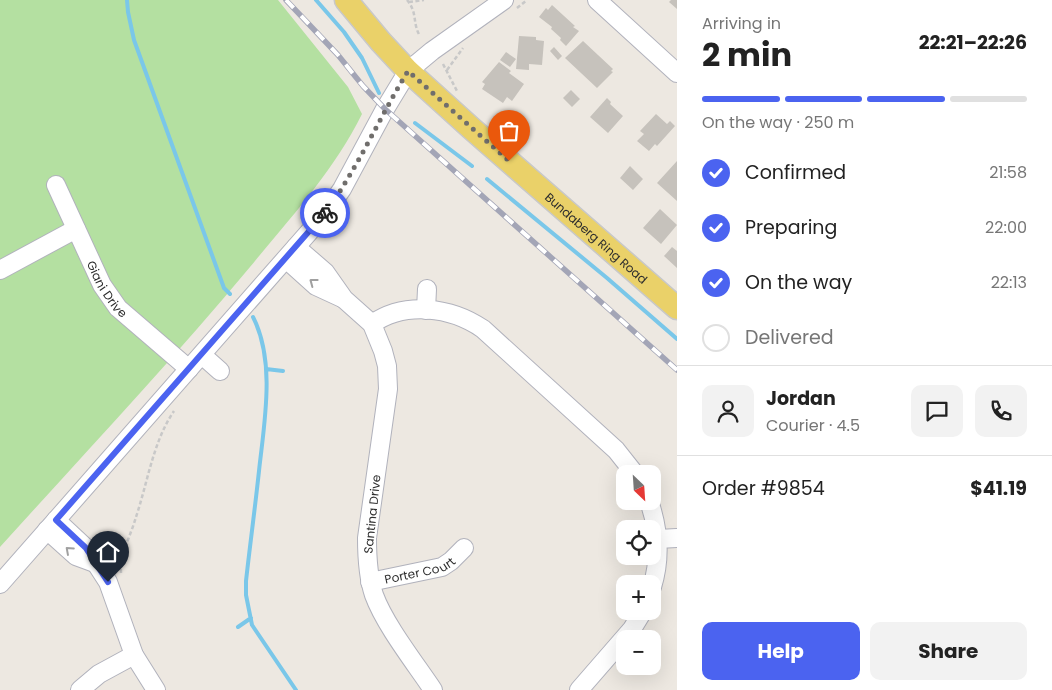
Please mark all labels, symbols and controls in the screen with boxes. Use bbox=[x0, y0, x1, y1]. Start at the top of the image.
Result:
text: Arriving in bbox=[702, 12, 781, 35]
text: 22:21–22:26 bbox=[919, 29, 1027, 56]
text: 2 min bbox=[702, 32, 792, 77]
pin bbox=[488, 110, 530, 161]
text: On the way · 250 m bbox=[702, 111, 854, 134]
icon: bag bbox=[495, 117, 523, 145]
icon: check bbox=[702, 159, 730, 187]
text: Confirmed bbox=[745, 159, 846, 186]
text: 21:58 bbox=[989, 161, 1027, 184]
courier bbox=[300, 188, 350, 238]
street label: Bundaberg Ring Road bbox=[542, 188, 651, 287]
icon: bike bbox=[311, 199, 339, 227]
icon: check bbox=[702, 214, 730, 242]
text: Preparing bbox=[745, 214, 837, 241]
text: 22:00 bbox=[985, 216, 1027, 239]
street label: Giani Drive bbox=[83, 258, 131, 321]
icon: check bbox=[702, 269, 730, 297]
text: On the way bbox=[745, 269, 852, 296]
text: 22:13 bbox=[991, 271, 1027, 294]
one-way arrow bbox=[310, 280, 319, 288]
text: Delivered bbox=[745, 324, 834, 351]
button: person bbox=[702, 385, 754, 437]
text: Jordan bbox=[766, 385, 836, 412]
button: chat bbox=[911, 385, 963, 437]
button: phone bbox=[975, 385, 1027, 437]
text: Courier · 4.5 bbox=[766, 414, 860, 437]
north arrow bbox=[616, 465, 661, 510]
map controls bbox=[616, 465, 661, 675]
street label: Santina Drive bbox=[359, 474, 385, 554]
text: Order #9854 bbox=[702, 475, 825, 502]
text: $41.19 bbox=[970, 475, 1027, 502]
button: locate bbox=[616, 520, 661, 565]
pin bbox=[87, 531, 129, 582]
icon: home bbox=[94, 538, 122, 566]
one-way arrow bbox=[65, 547, 74, 556]
street label: Porter Court bbox=[383, 553, 459, 587]
button: + bbox=[616, 575, 661, 620]
button: Help bbox=[702, 622, 860, 680]
button: Share bbox=[870, 622, 1027, 680]
button: − bbox=[616, 630, 661, 675]

